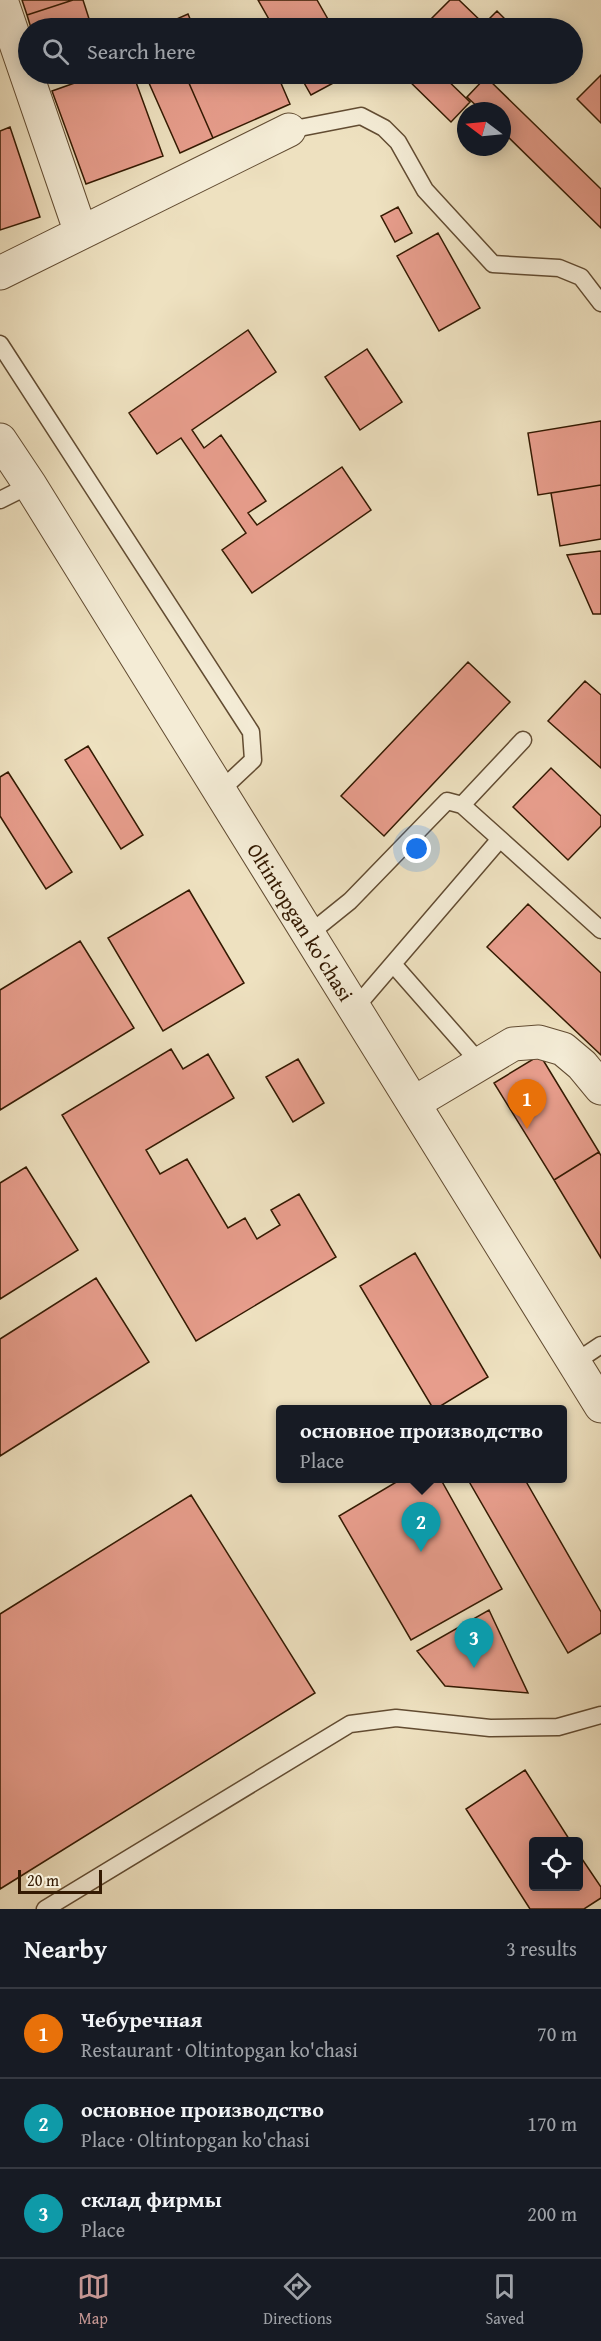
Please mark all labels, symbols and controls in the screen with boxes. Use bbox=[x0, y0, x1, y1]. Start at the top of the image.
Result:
search box bbox=[18, 18, 583, 84]
icon: search bbox=[39, 35, 72, 68]
text: Search here bbox=[87, 35, 196, 67]
north arrow bbox=[457, 102, 511, 156]
your location bbox=[402, 834, 431, 863]
street label: Oltintopgan ko'chasi bbox=[240, 837, 362, 1007]
pin: 1 bbox=[508, 1080, 546, 1129]
popup bbox=[276, 1405, 567, 1483]
text: основное производство bbox=[300, 1414, 543, 1446]
text: Place bbox=[300, 1446, 344, 1475]
pin: 2 bbox=[402, 1502, 440, 1552]
pin: 3 bbox=[454, 1618, 494, 1668]
map controls bbox=[529, 1837, 583, 1891]
button: locate bbox=[529, 1837, 583, 1891]
scale bar bbox=[18, 1867, 102, 1894]
text: 20 m bbox=[27, 1868, 59, 1892]
text: Nearby bbox=[24, 1929, 107, 1968]
text: 3 results bbox=[506, 1934, 577, 1963]
text: Чебуречная bbox=[81, 2003, 202, 2035]
text: 1 bbox=[38, 2019, 49, 2048]
text: 70 m bbox=[537, 2019, 577, 2048]
text: Restaurant · Oltintopgan ko'chasi bbox=[81, 2035, 358, 2064]
text: основное производство bbox=[81, 2093, 324, 2125]
text: 2 bbox=[38, 2109, 49, 2138]
text: 170 m bbox=[527, 2109, 577, 2138]
text: Place · Oltintopgan ko'chasi bbox=[81, 2125, 310, 2154]
text: склад фирмы bbox=[81, 2183, 222, 2215]
text: 3 bbox=[38, 2199, 49, 2228]
text: 200 m bbox=[527, 2199, 577, 2228]
text: Place bbox=[81, 2215, 125, 2244]
tab: Map bbox=[77, 2270, 110, 2330]
tab: Directions bbox=[263, 2270, 332, 2330]
tab: Saved bbox=[485, 2270, 524, 2330]

